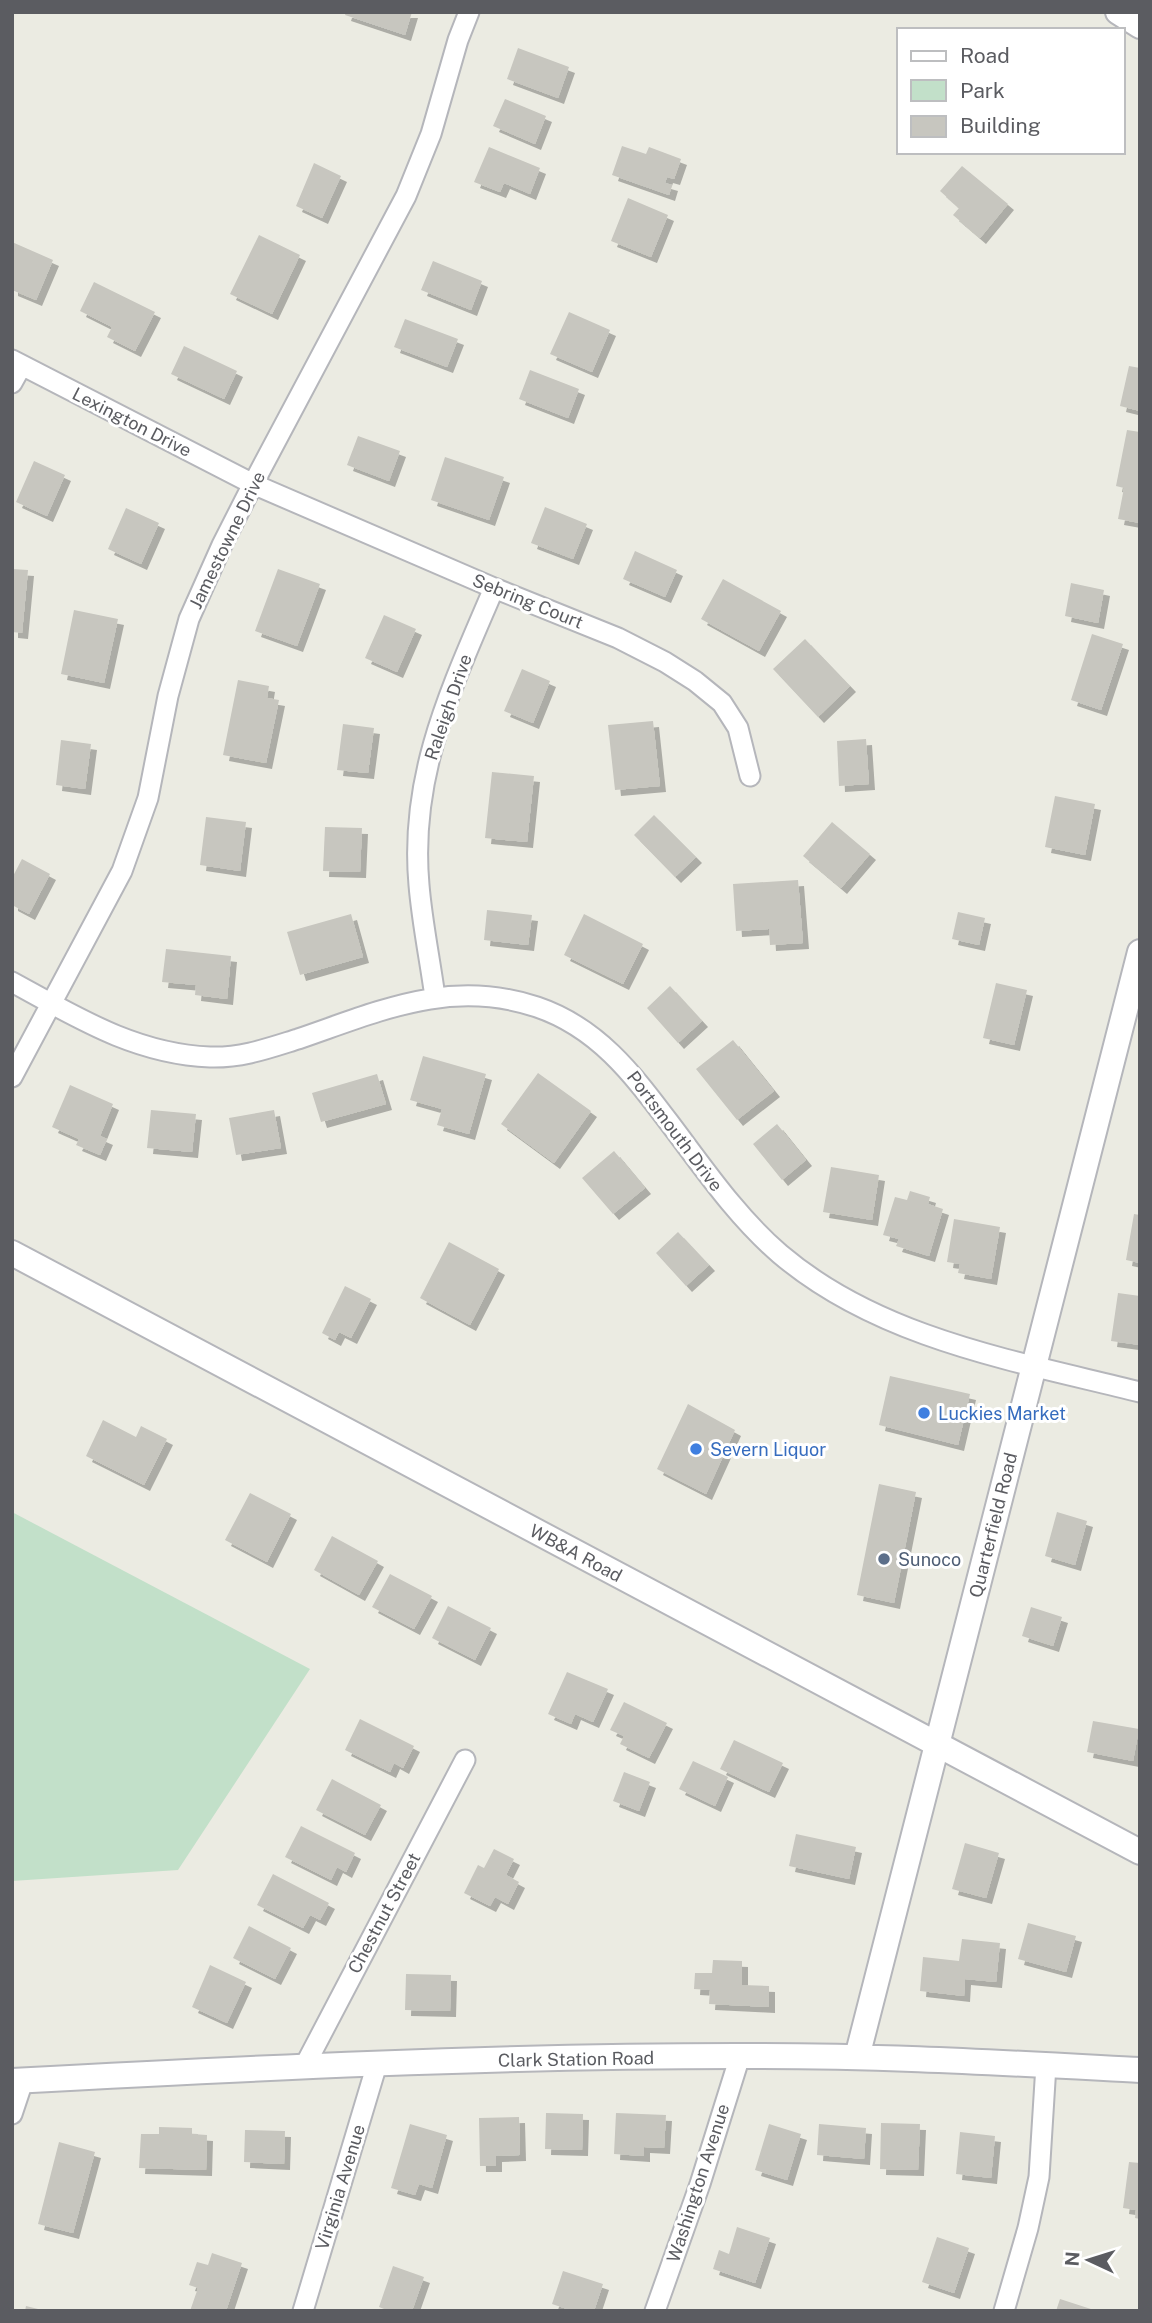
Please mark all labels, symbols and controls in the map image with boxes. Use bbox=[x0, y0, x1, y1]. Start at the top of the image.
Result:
legend bbox=[897, 28, 1124, 154]
text: Road bbox=[960, 43, 1010, 68]
text: Park bbox=[960, 78, 1005, 103]
text: Building bbox=[960, 113, 1041, 138]
street label: Lexington Drive bbox=[69, 383, 195, 461]
street label: Jamestowne Drive bbox=[185, 468, 269, 612]
street label: Sebring Court bbox=[470, 569, 586, 633]
street label: Raleigh Drive bbox=[420, 651, 476, 763]
street label: Portsmouth Drive bbox=[623, 1067, 727, 1195]
place label: Luckies Market bbox=[938, 1403, 1066, 1424]
marker: Luckies Market bbox=[916, 1405, 932, 1421]
place label: Severn Liquor bbox=[710, 1439, 826, 1460]
marker: Severn Liquor bbox=[688, 1441, 704, 1457]
street label: Quarterfield Road bbox=[965, 1450, 1021, 1600]
street label: WB&A Road bbox=[526, 1520, 626, 1586]
place label: Sunoco bbox=[898, 1549, 961, 1570]
marker: Sunoco bbox=[876, 1551, 892, 1567]
street label: Chestnut Street bbox=[343, 1849, 425, 1977]
street label: Clark Station Road bbox=[498, 2047, 654, 2071]
street label: Washington Avenue bbox=[662, 2101, 734, 2265]
street label: Virginia Avenue bbox=[311, 2122, 369, 2252]
north arrow bbox=[1054, 2225, 1124, 2295]
text: N bbox=[1061, 2251, 1084, 2267]

